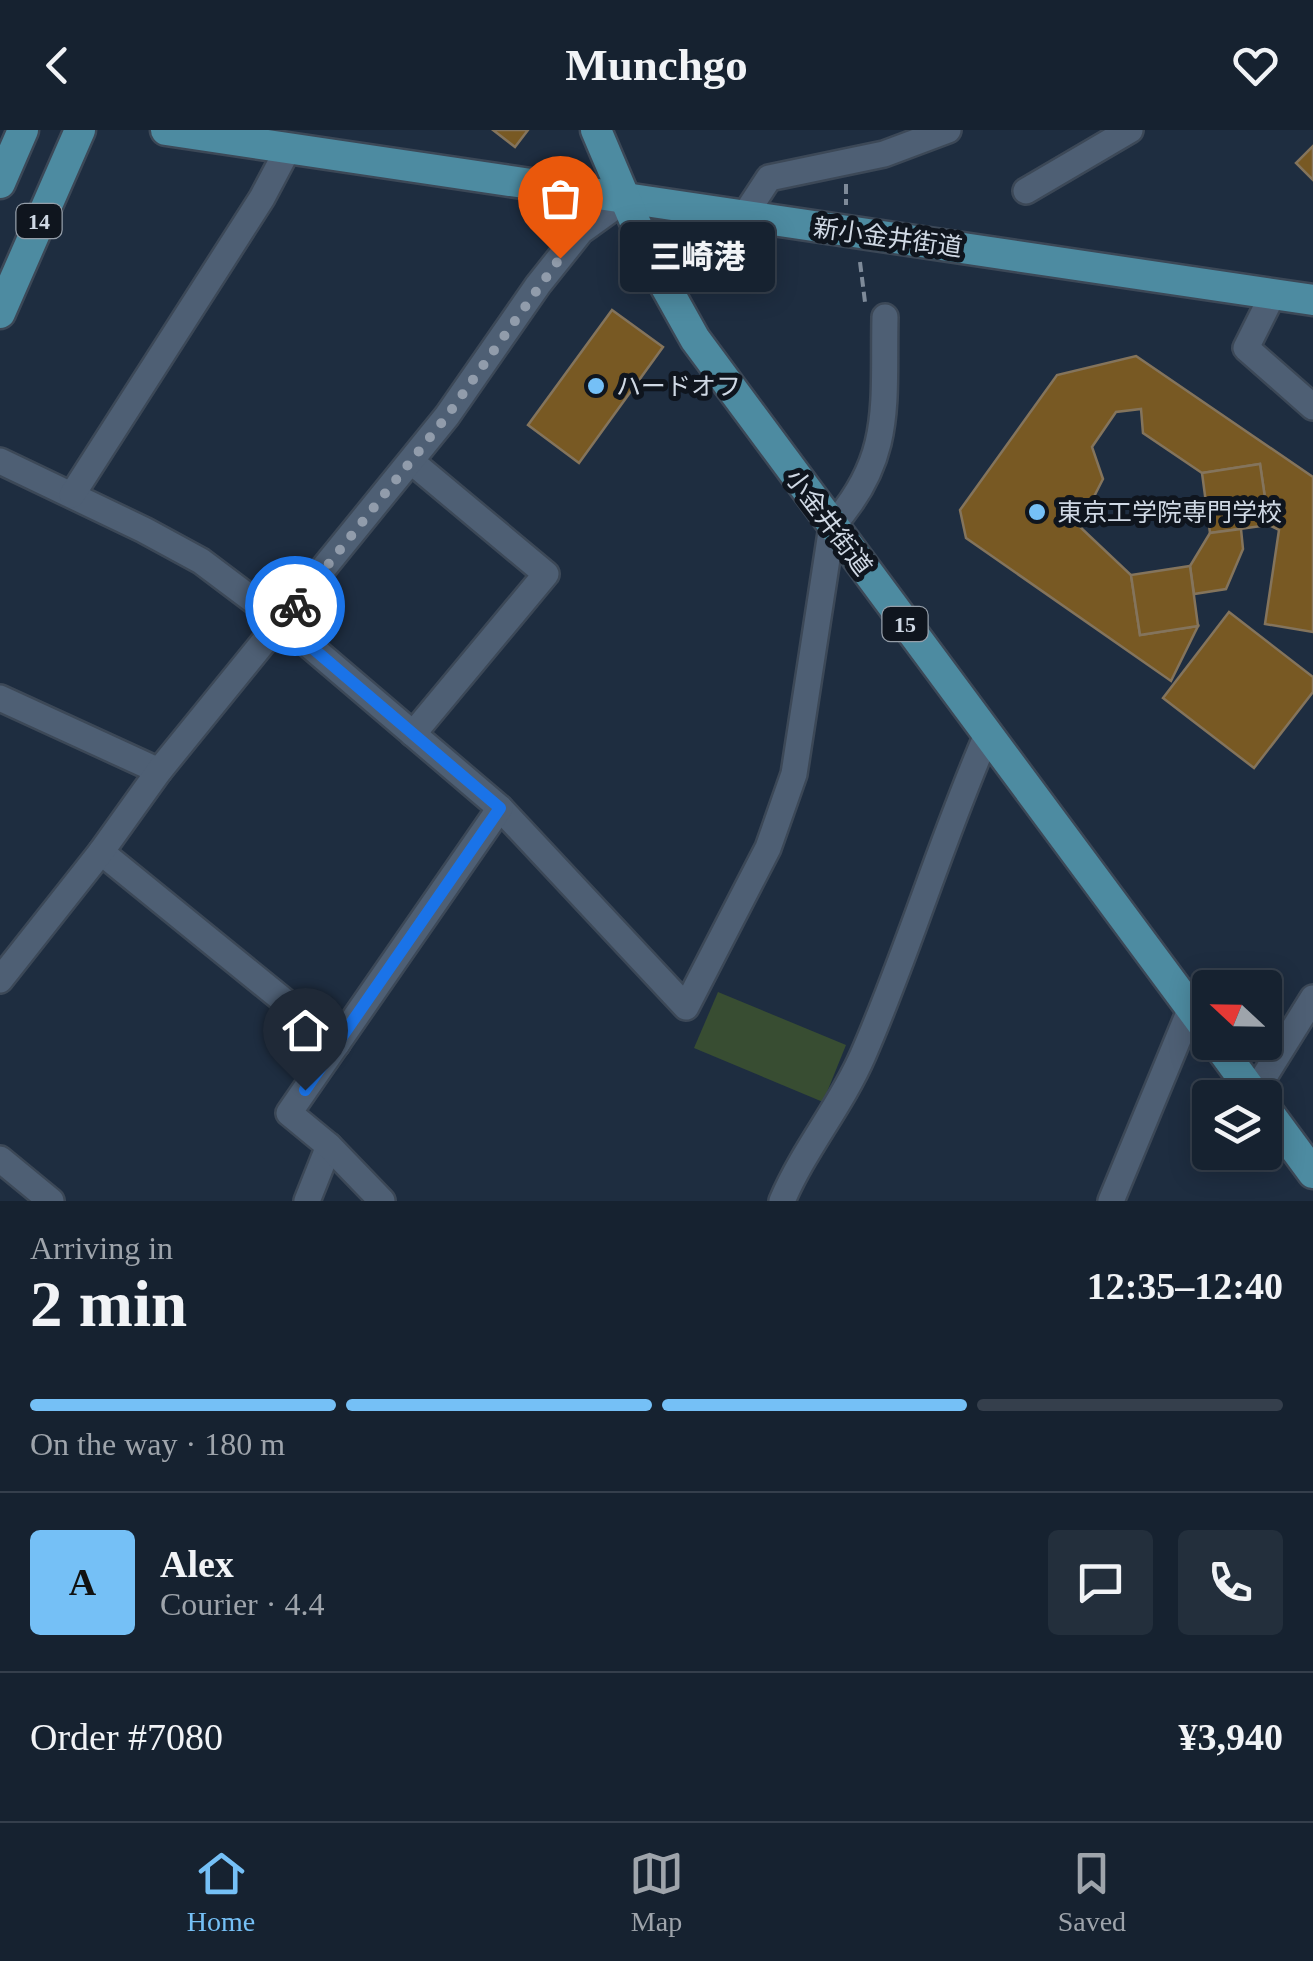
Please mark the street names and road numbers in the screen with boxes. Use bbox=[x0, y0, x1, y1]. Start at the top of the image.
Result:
road number: 14 bbox=[16, 204, 62, 238]
street label: 新小金井街道 bbox=[812, 214, 964, 261]
street label: 小金井街道 bbox=[780, 464, 877, 580]
road number: 15 bbox=[882, 607, 928, 641]

